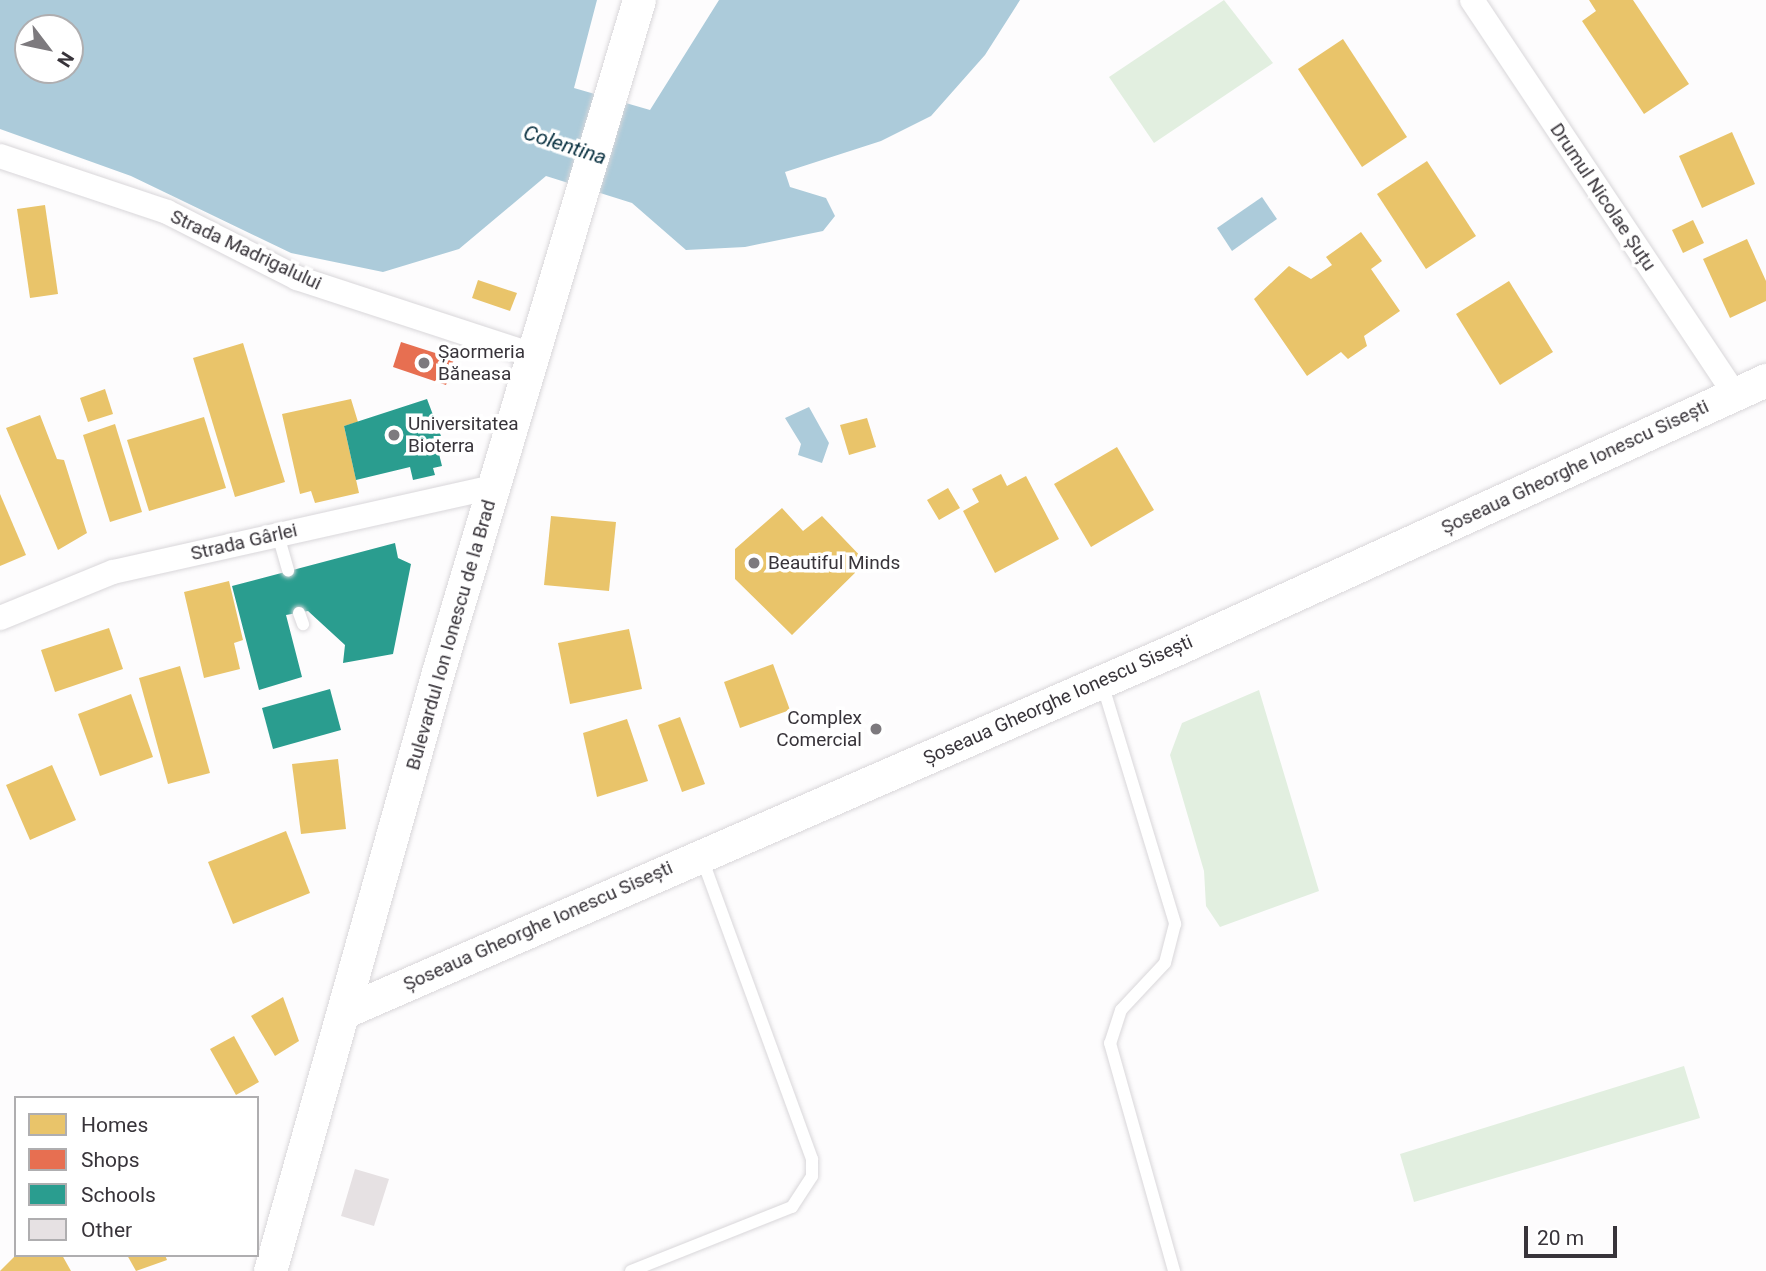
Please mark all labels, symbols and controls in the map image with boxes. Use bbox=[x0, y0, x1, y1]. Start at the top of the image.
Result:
north arrow bbox=[14, 14, 84, 84]
text: N bbox=[52, 48, 79, 71]
street label: Drumul Nicolae Șuțu bbox=[1545, 119, 1661, 275]
water label: Colentina bbox=[520, 120, 610, 170]
street label: Strada Madrigalului bbox=[167, 205, 325, 295]
place label: Șaormeria Băneasa bbox=[438, 341, 525, 385]
marker: Șaormeria Băneasa bbox=[416, 355, 432, 371]
street label: Șoseaua Gheorghe Ionescu Sisești bbox=[1438, 395, 1712, 539]
place label: Universitatea Bioterra bbox=[408, 413, 519, 457]
marker: Universitatea Bioterra bbox=[386, 427, 402, 443]
street label: Bulevardul Ion Ionescu de la Brad bbox=[401, 497, 501, 773]
street label: Strada Gârlei bbox=[188, 519, 300, 565]
place label: Beautiful Minds bbox=[768, 552, 900, 574]
marker: Beautiful Minds bbox=[746, 555, 762, 571]
street label: Șoseaua Gheorghe Ionescu Sisești bbox=[920, 630, 1196, 770]
place label: Complex Comercial bbox=[776, 707, 862, 751]
marker: Complex Comercial bbox=[868, 721, 884, 737]
street label: Șoseaua Gheorghe Ionescu Sisești bbox=[400, 856, 676, 996]
legend bbox=[14, 1096, 259, 1257]
text: Homes bbox=[81, 1113, 148, 1137]
text: Shops bbox=[81, 1148, 140, 1172]
text: Schools bbox=[81, 1183, 156, 1207]
scale bar bbox=[1528, 1212, 1621, 1256]
text: Other bbox=[81, 1218, 132, 1242]
text: 20 m bbox=[1537, 1226, 1584, 1250]

